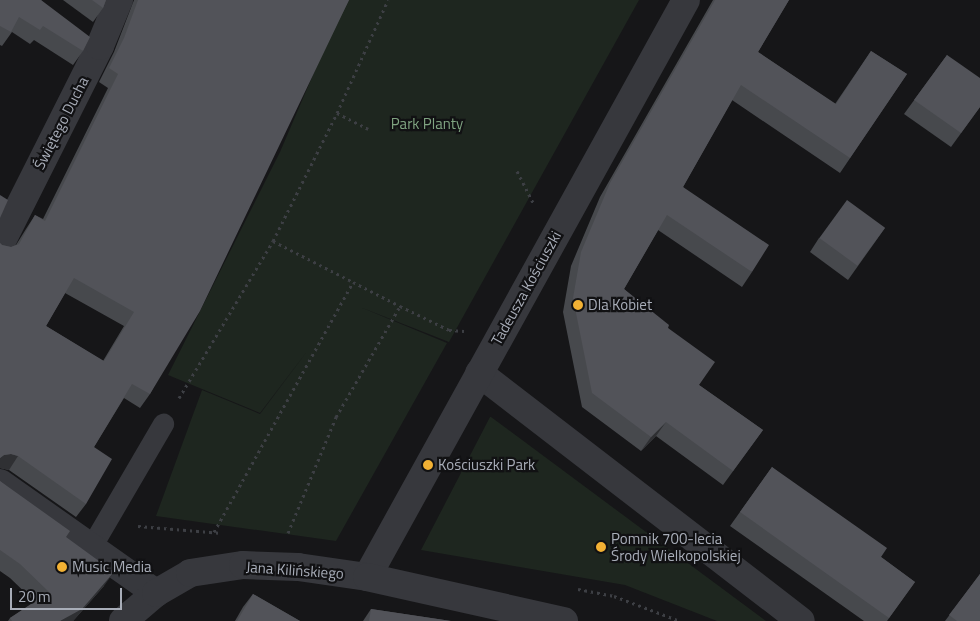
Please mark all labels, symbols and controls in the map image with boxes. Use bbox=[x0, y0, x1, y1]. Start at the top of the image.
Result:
street label: Świętego Ducha bbox=[30, 74, 92, 172]
park label: Park Planty bbox=[391, 115, 463, 133]
street label: Tadeusza Kościuszki bbox=[487, 228, 565, 348]
place label: Dla Kobiet bbox=[588, 296, 652, 314]
marker: Dla Kobiet bbox=[572, 299, 584, 311]
place label: Kościuszki Park bbox=[438, 456, 535, 474]
marker: Kościuszki Park bbox=[422, 459, 434, 471]
place label: Pomnik 700-lecia Środy Wielkopolskiej bbox=[611, 529, 741, 564]
marker: Pomnik 700-lecia Środy Wielkopolskiej bbox=[595, 541, 607, 553]
place label: Music Media bbox=[72, 558, 151, 576]
street label: Jana Kilińskiego bbox=[245, 558, 345, 582]
marker: Music Media bbox=[56, 561, 68, 573]
scale bar bbox=[12, 578, 125, 610]
text: 20 m bbox=[18, 585, 51, 608]

